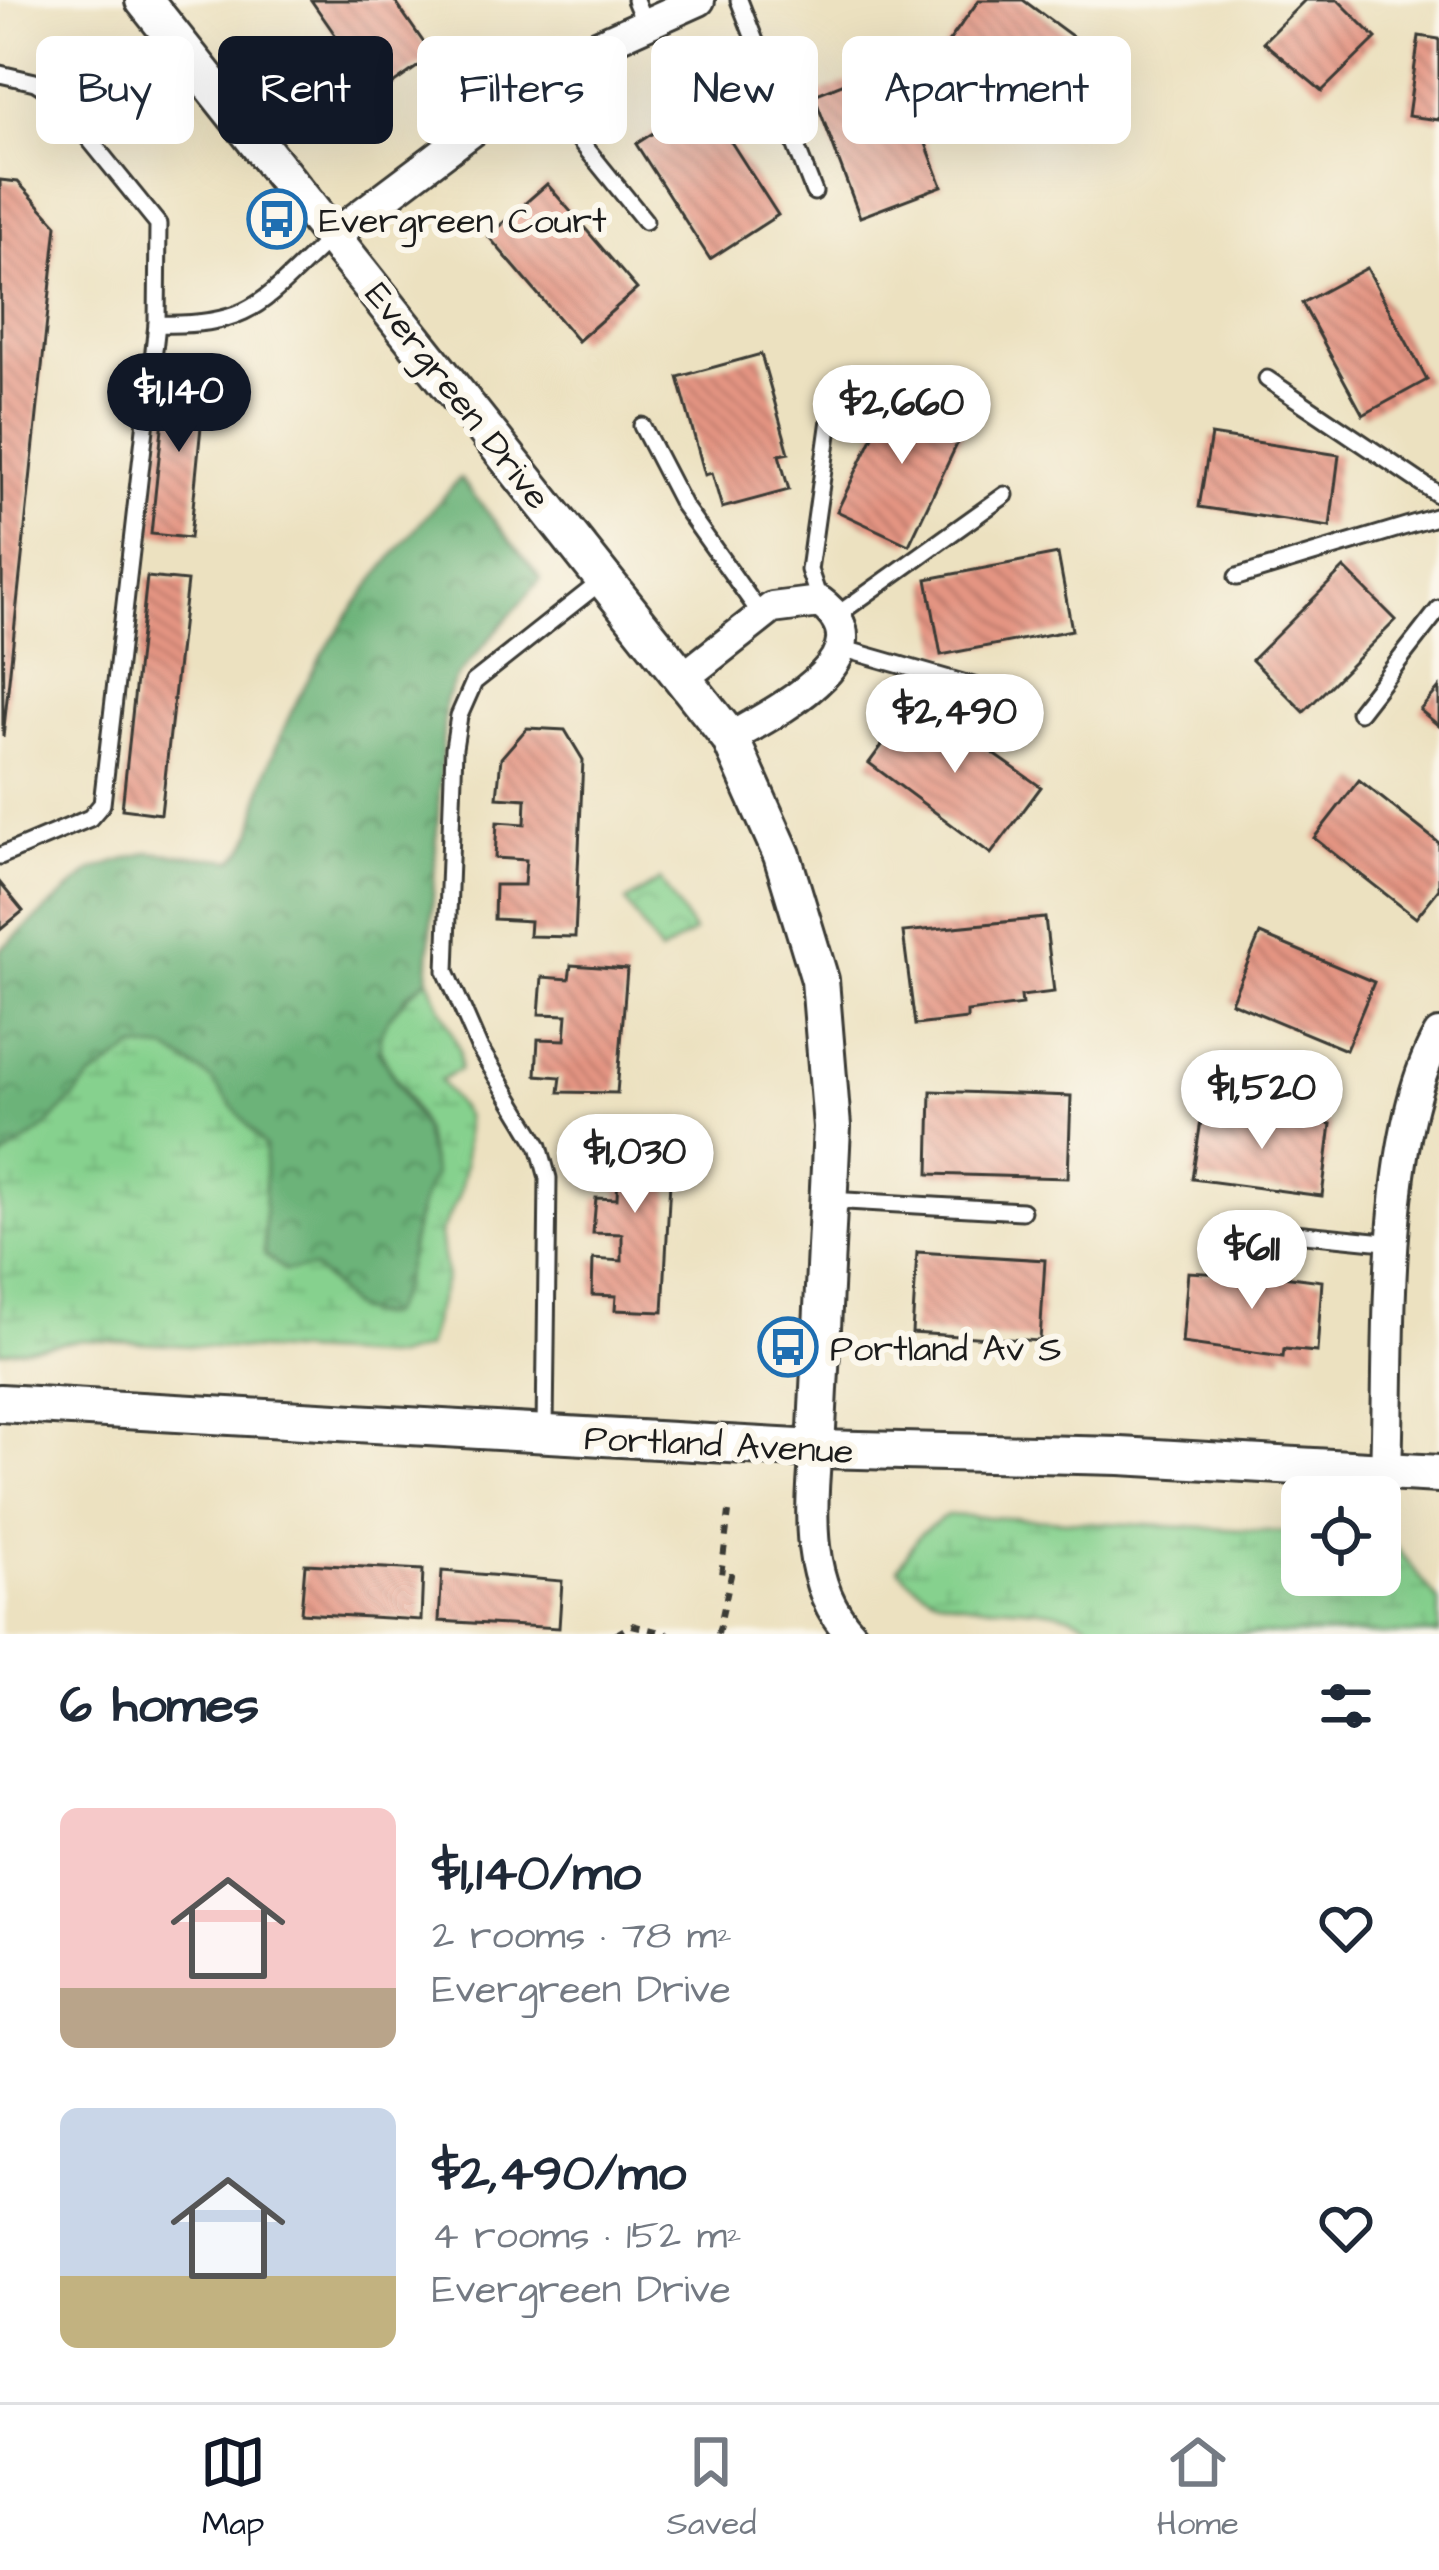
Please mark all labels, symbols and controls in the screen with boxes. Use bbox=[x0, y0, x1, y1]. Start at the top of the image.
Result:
chip: Buy bbox=[36, 36, 194, 144]
chip: Rent bbox=[218, 36, 393, 144]
chip: Filters bbox=[417, 36, 627, 144]
chip: New bbox=[651, 36, 818, 144]
chip: Apartment bbox=[842, 36, 1131, 144]
bus stop icon: Evergreen Court bbox=[246, 188, 308, 250]
place label: Evergreen Court bbox=[319, 196, 607, 248]
street label: Evergreen Drive bbox=[351, 272, 562, 522]
pin: $1,140 bbox=[81, 353, 277, 455]
text: $1,140 bbox=[134, 365, 224, 419]
pin: $2,660 bbox=[804, 365, 1000, 467]
text: $2,660 bbox=[840, 377, 964, 431]
pin: $2,490 bbox=[857, 674, 1053, 776]
text: $2,490 bbox=[893, 686, 1017, 740]
pin: $1,520 bbox=[1164, 1050, 1360, 1152]
text: $1,520 bbox=[1208, 1062, 1316, 1116]
pin: $1,030 bbox=[537, 1114, 733, 1216]
text: $1,030 bbox=[584, 1126, 686, 1180]
pin: $611 bbox=[1181, 1210, 1323, 1312]
text: $611 bbox=[1224, 1222, 1280, 1276]
bus stop icon: Portland Av S bbox=[757, 1316, 819, 1378]
place label: Portland Av S bbox=[830, 1324, 1062, 1375]
street label: Portland Avenue bbox=[583, 1413, 855, 1478]
map controls bbox=[1281, 1476, 1401, 1596]
button: locate bbox=[1281, 1476, 1401, 1596]
text: 6 homes bbox=[60, 1671, 259, 1742]
icon: filters bbox=[1313, 1673, 1379, 1739]
text: $1,140/mo bbox=[432, 1839, 641, 1910]
icon: home bbox=[156, 1856, 300, 2000]
icon: heart bbox=[1313, 1895, 1379, 1961]
text: 2 rooms · 78 m² bbox=[432, 1910, 732, 1964]
text: Evergreen Drive bbox=[432, 1964, 731, 2018]
text: $2,490/mo bbox=[432, 2139, 686, 2210]
icon: home bbox=[156, 2156, 300, 2300]
icon: heart bbox=[1313, 2195, 1379, 2261]
text: 4 rooms · 152 m² bbox=[432, 2210, 742, 2264]
text: Evergreen Drive bbox=[432, 2264, 731, 2318]
tab: Map bbox=[200, 2429, 266, 2547]
tab: Saved bbox=[666, 2429, 756, 2547]
tab: Home bbox=[1157, 2429, 1239, 2547]

